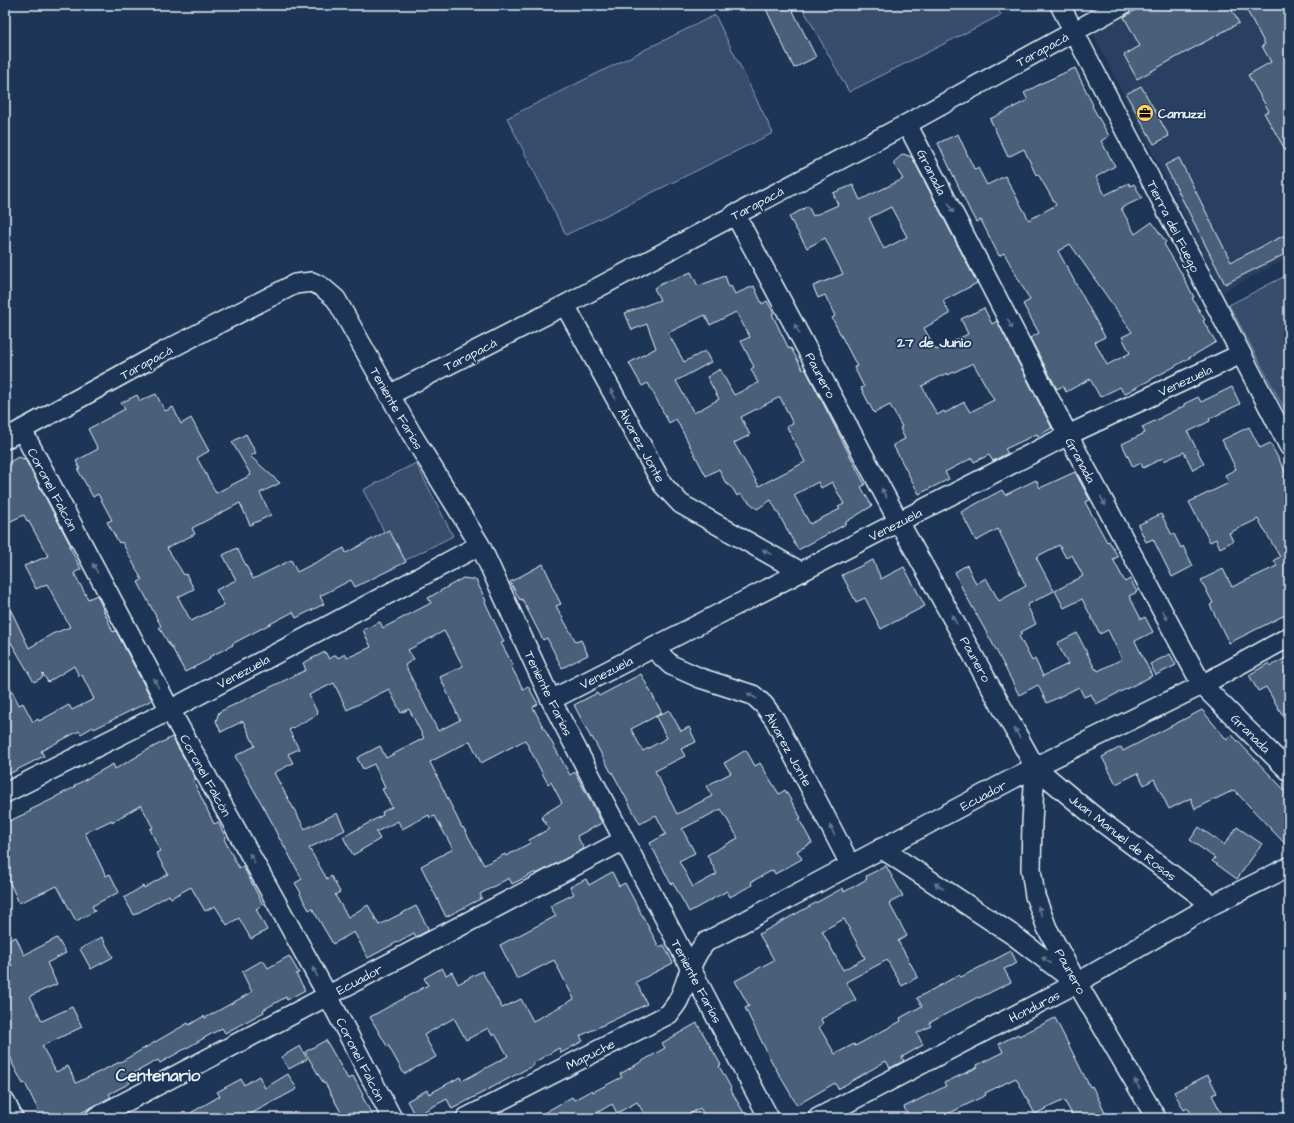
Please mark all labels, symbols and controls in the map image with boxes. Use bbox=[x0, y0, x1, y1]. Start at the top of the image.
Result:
street label: Tarapacá bbox=[1013, 28, 1072, 72]
office icon: Camuzzi bbox=[1135, 103, 1155, 123]
place label: Camuzzi bbox=[1158, 105, 1206, 123]
street label: Granada bbox=[912, 146, 950, 199]
street label: Tierra del Fuego bbox=[1141, 177, 1204, 277]
street label: Tarapacá bbox=[728, 182, 787, 225]
one-way arrow bbox=[948, 203, 954, 214]
one-way arrow bbox=[1007, 318, 1014, 330]
one-way arrow bbox=[793, 323, 800, 335]
district label: 27 de Junio bbox=[896, 333, 971, 353]
street label: Tarapacá bbox=[441, 334, 500, 376]
street label: Tarapacá bbox=[117, 341, 176, 385]
street label: Paunero bbox=[801, 349, 840, 402]
street label: Venezuela bbox=[1156, 360, 1216, 401]
street label: Teniente Farías bbox=[365, 364, 427, 453]
one-way arrow bbox=[610, 389, 617, 400]
street label: Álvarez Jonte bbox=[613, 405, 669, 486]
street label: Granada bbox=[1061, 435, 1100, 487]
street label: Coronel Falcón bbox=[23, 445, 82, 535]
one-way arrow bbox=[881, 487, 887, 499]
one-way arrow bbox=[1100, 495, 1107, 507]
street label: Venezuela bbox=[866, 504, 925, 546]
one-way arrow bbox=[761, 549, 773, 556]
one-way arrow bbox=[92, 562, 98, 574]
one-way arrow bbox=[1162, 610, 1168, 621]
one-way arrow bbox=[950, 613, 957, 625]
street label: Paunero bbox=[955, 633, 995, 686]
street label: Teniente Farías bbox=[520, 648, 577, 739]
street label: Venezuela bbox=[214, 650, 273, 693]
street label: Venezuela bbox=[577, 652, 636, 694]
one-way arrow bbox=[153, 677, 159, 688]
one-way arrow bbox=[746, 692, 757, 699]
street label: Álvarez Jonte bbox=[760, 709, 816, 790]
street label: Granada bbox=[1227, 710, 1274, 758]
one-way arrow bbox=[1013, 727, 1020, 739]
street label: Coronel Falcón bbox=[175, 731, 235, 820]
street label: Ecuador bbox=[957, 776, 1010, 816]
street label: Juan Manuel de Rosas bbox=[1065, 790, 1180, 886]
one-way arrow bbox=[829, 824, 835, 835]
one-way arrow bbox=[249, 852, 256, 864]
one-way arrow bbox=[933, 883, 945, 890]
one-way arrow bbox=[1037, 905, 1043, 917]
street label: Teniente Farías bbox=[666, 936, 726, 1027]
street label: Paunero bbox=[1050, 945, 1090, 998]
one-way arrow bbox=[1041, 956, 1051, 964]
street label: Ecuador bbox=[333, 960, 386, 1000]
one-way arrow bbox=[312, 966, 318, 978]
street label: Honduras bbox=[1006, 986, 1064, 1027]
street label: Coronel Falcón bbox=[331, 1015, 389, 1105]
street label: Mapuche bbox=[563, 1035, 618, 1075]
district label: Centenario bbox=[116, 1064, 201, 1088]
one-way arrow bbox=[1133, 1078, 1140, 1090]

